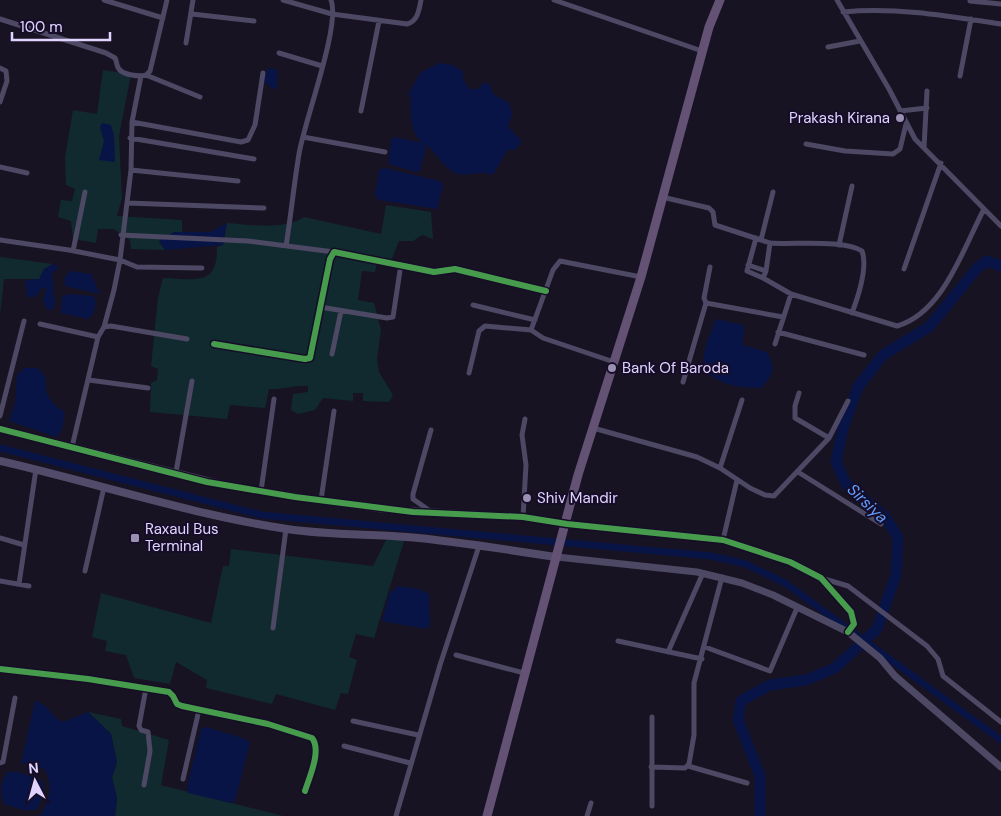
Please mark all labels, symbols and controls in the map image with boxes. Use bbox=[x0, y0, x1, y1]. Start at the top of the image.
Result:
scale bar bbox=[12, 10, 110, 42]
text: 100 m bbox=[20, 17, 63, 37]
place label: Prakash Kirana bbox=[789, 108, 890, 128]
marker: Prakash Kirana bbox=[894, 112, 906, 124]
place label: Bank Of Baroda bbox=[622, 358, 729, 378]
marker: Bank Of Baroda bbox=[606, 362, 618, 374]
water label: Sirsiya bbox=[843, 479, 893, 528]
place label: Shiv Mandir bbox=[537, 488, 618, 508]
marker: Shiv Mandir bbox=[521, 492, 533, 504]
place label: Raxaul Bus Terminal bbox=[145, 519, 219, 556]
marker: Raxaul Bus Terminal bbox=[129, 532, 141, 544]
north arrow bbox=[10, 756, 60, 806]
text: N bbox=[28, 759, 40, 778]

